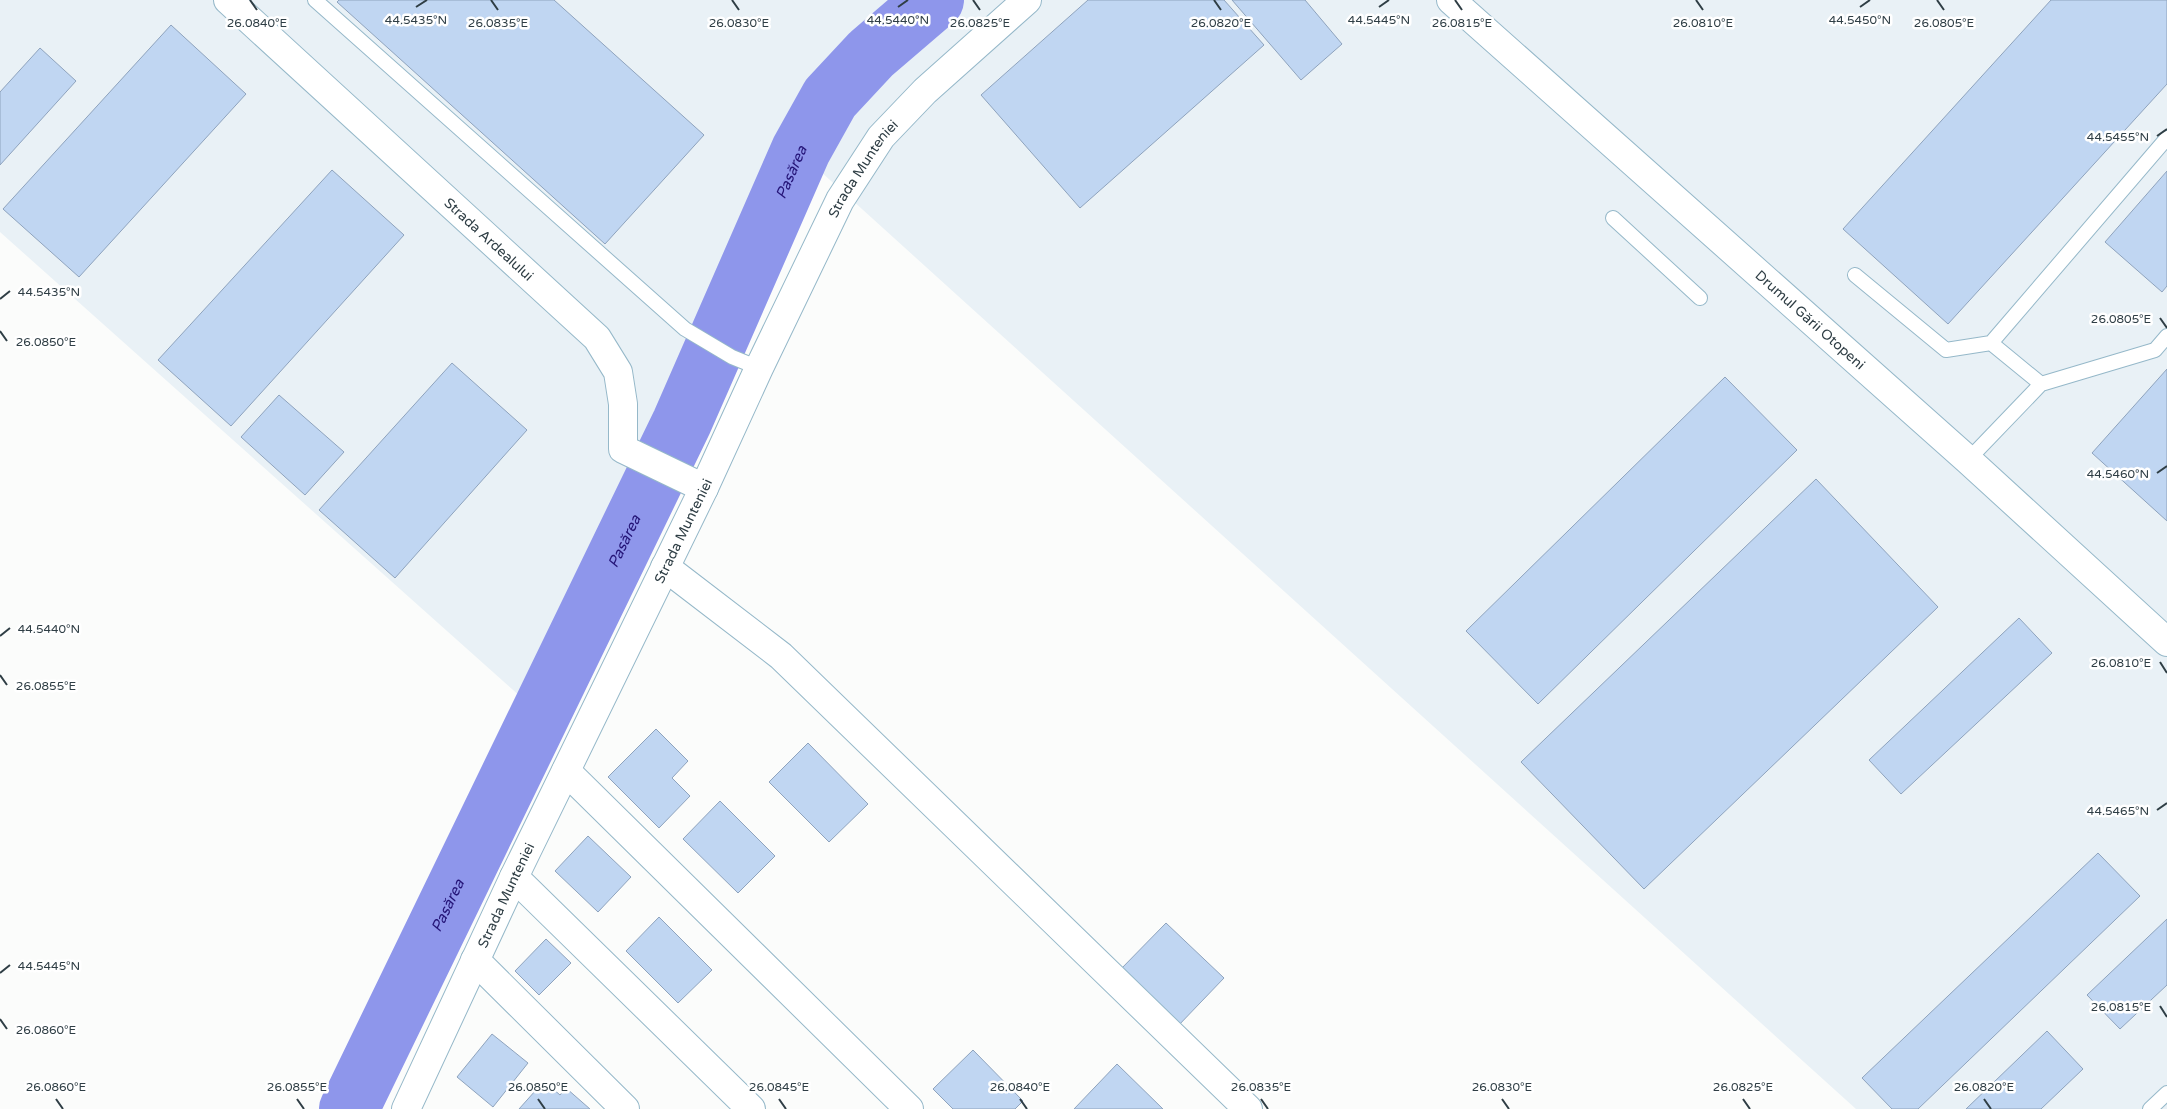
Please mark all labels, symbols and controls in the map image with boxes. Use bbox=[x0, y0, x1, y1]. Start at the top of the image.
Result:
text: 44.5435°N bbox=[385, 13, 447, 27]
text: 44.5440°N bbox=[867, 13, 929, 27]
text: 44.5445°N bbox=[1348, 13, 1410, 27]
text: 44.5450°N bbox=[1829, 13, 1891, 27]
text: 26.0840°E bbox=[227, 16, 288, 30]
text: 26.0835°E bbox=[468, 16, 528, 30]
text: 26.0830°E bbox=[709, 16, 770, 30]
text: 26.0825°E bbox=[950, 16, 1010, 30]
text: 26.0820°E bbox=[1191, 16, 1252, 30]
text: 26.0815°E bbox=[1432, 16, 1492, 30]
text: 26.0810°E bbox=[1673, 16, 1734, 30]
text: 26.0805°E bbox=[1914, 16, 1974, 30]
street label: Strada Munteniei bbox=[824, 116, 901, 220]
text: 44.5455°N bbox=[2087, 130, 2149, 144]
water label: Pasărea bbox=[772, 142, 811, 202]
street label: Strada Ardealului bbox=[441, 194, 537, 284]
street label: Drumul Gării Otopeni bbox=[1752, 266, 1869, 373]
text: 44.5435°N bbox=[18, 285, 80, 299]
text: 26.0805°E bbox=[2091, 312, 2151, 326]
text: 26.0850°E bbox=[16, 335, 77, 349]
text: 44.5460°N bbox=[2087, 467, 2149, 481]
street label: Strada Munteniei bbox=[650, 476, 716, 586]
water label: Pasărea bbox=[604, 511, 645, 570]
text: 44.5440°N bbox=[18, 622, 80, 636]
text: 26.0810°E bbox=[2091, 656, 2152, 670]
text: 26.0855°E bbox=[16, 679, 76, 693]
text: 44.5465°N bbox=[2087, 804, 2149, 818]
street label: Strada Munteniei bbox=[474, 840, 538, 950]
water label: Pasărea bbox=[427, 876, 468, 935]
text: 44.5445°N bbox=[18, 959, 80, 973]
text: 26.0815°E bbox=[2091, 1000, 2151, 1014]
text: 26.0860°E bbox=[16, 1023, 77, 1037]
text: 26.0860°E bbox=[26, 1080, 87, 1094]
text: 26.0855°E bbox=[267, 1080, 327, 1094]
text: 26.0850°E bbox=[508, 1080, 569, 1094]
text: 26.0845°E bbox=[749, 1080, 809, 1094]
text: 26.0840°E bbox=[990, 1080, 1051, 1094]
text: 26.0835°E bbox=[1231, 1080, 1291, 1094]
text: 26.0830°E bbox=[1472, 1080, 1533, 1094]
text: 26.0825°E bbox=[1713, 1080, 1773, 1094]
text: 26.0820°E bbox=[1954, 1080, 2015, 1094]

